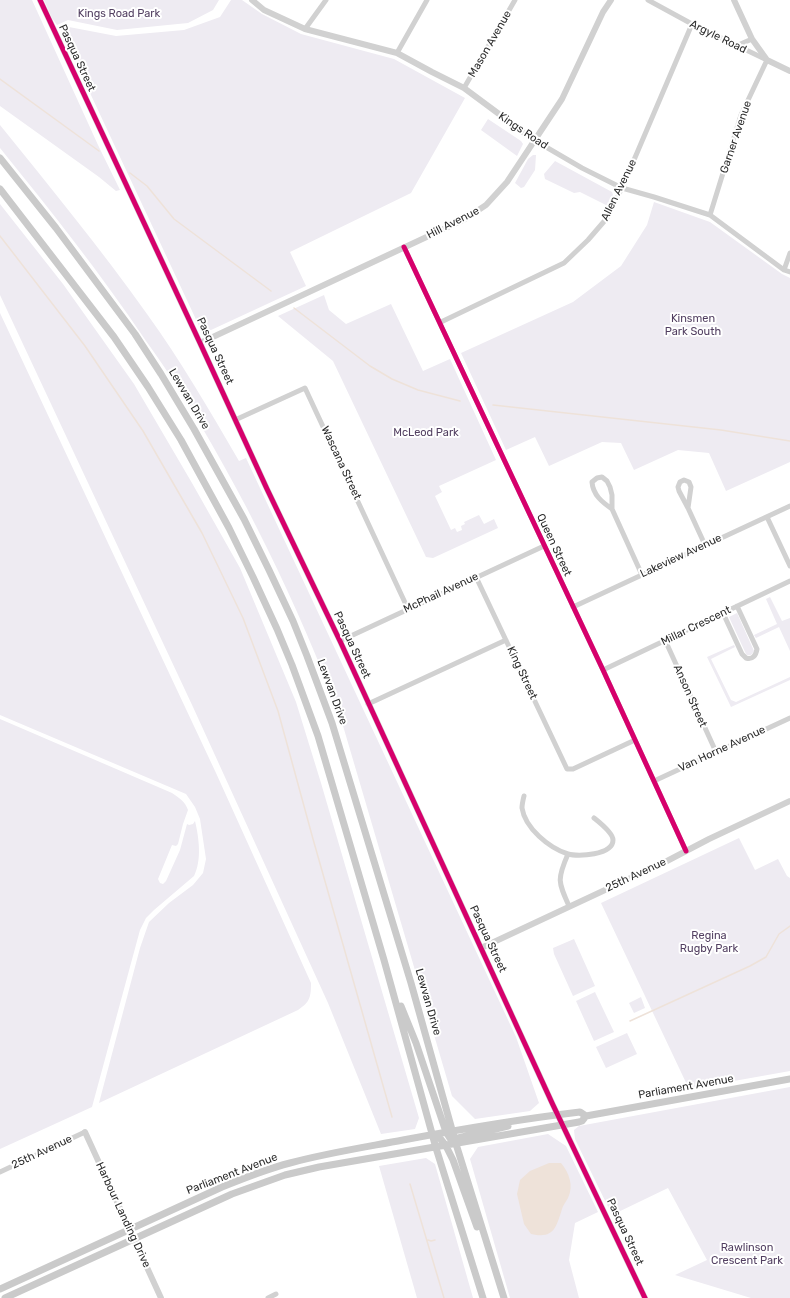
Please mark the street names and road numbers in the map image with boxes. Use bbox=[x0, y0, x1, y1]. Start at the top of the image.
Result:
street label: Mason Avenue bbox=[466, 8, 514, 80]
street label: Argyle Road bbox=[687, 18, 749, 56]
street label: Pasqua Street bbox=[56, 22, 98, 94]
street label: Garner Avenue bbox=[717, 99, 755, 175]
street label: Kings Road bbox=[496, 110, 550, 152]
street label: Allen Avenue bbox=[598, 157, 640, 223]
street label: Hill Avenue bbox=[425, 204, 481, 242]
street label: Pasqua Street bbox=[194, 315, 236, 387]
street label: Lewvan Drive bbox=[166, 366, 212, 432]
street label: Wascana Street bbox=[318, 424, 364, 502]
street label: Queen Street bbox=[534, 512, 574, 578]
street label: Lakeview Avenue bbox=[638, 531, 724, 581]
street label: McPhail Avenue bbox=[401, 570, 481, 616]
street label: Millar Crescent bbox=[659, 603, 733, 649]
street label: Pasqua Street bbox=[331, 609, 373, 681]
street label: King Street bbox=[504, 644, 540, 702]
street label: Lewvan Drive bbox=[314, 657, 350, 727]
street label: Anson Street bbox=[670, 663, 710, 729]
street label: Van Horne Avenue bbox=[676, 723, 768, 775]
street label: 25th Avenue bbox=[604, 855, 668, 895]
street label: Pasqua Street bbox=[467, 903, 509, 975]
street label: Lewvan Drive bbox=[412, 967, 444, 1037]
street label: Parliament Avenue bbox=[637, 1072, 735, 1102]
street label: 25th Avenue bbox=[10, 1132, 74, 1172]
street label: Parliament Avenue bbox=[185, 1151, 279, 1197]
street label: Harbour Landing Drive bbox=[93, 1160, 153, 1270]
street label: Pasqua Street bbox=[604, 1196, 646, 1268]

